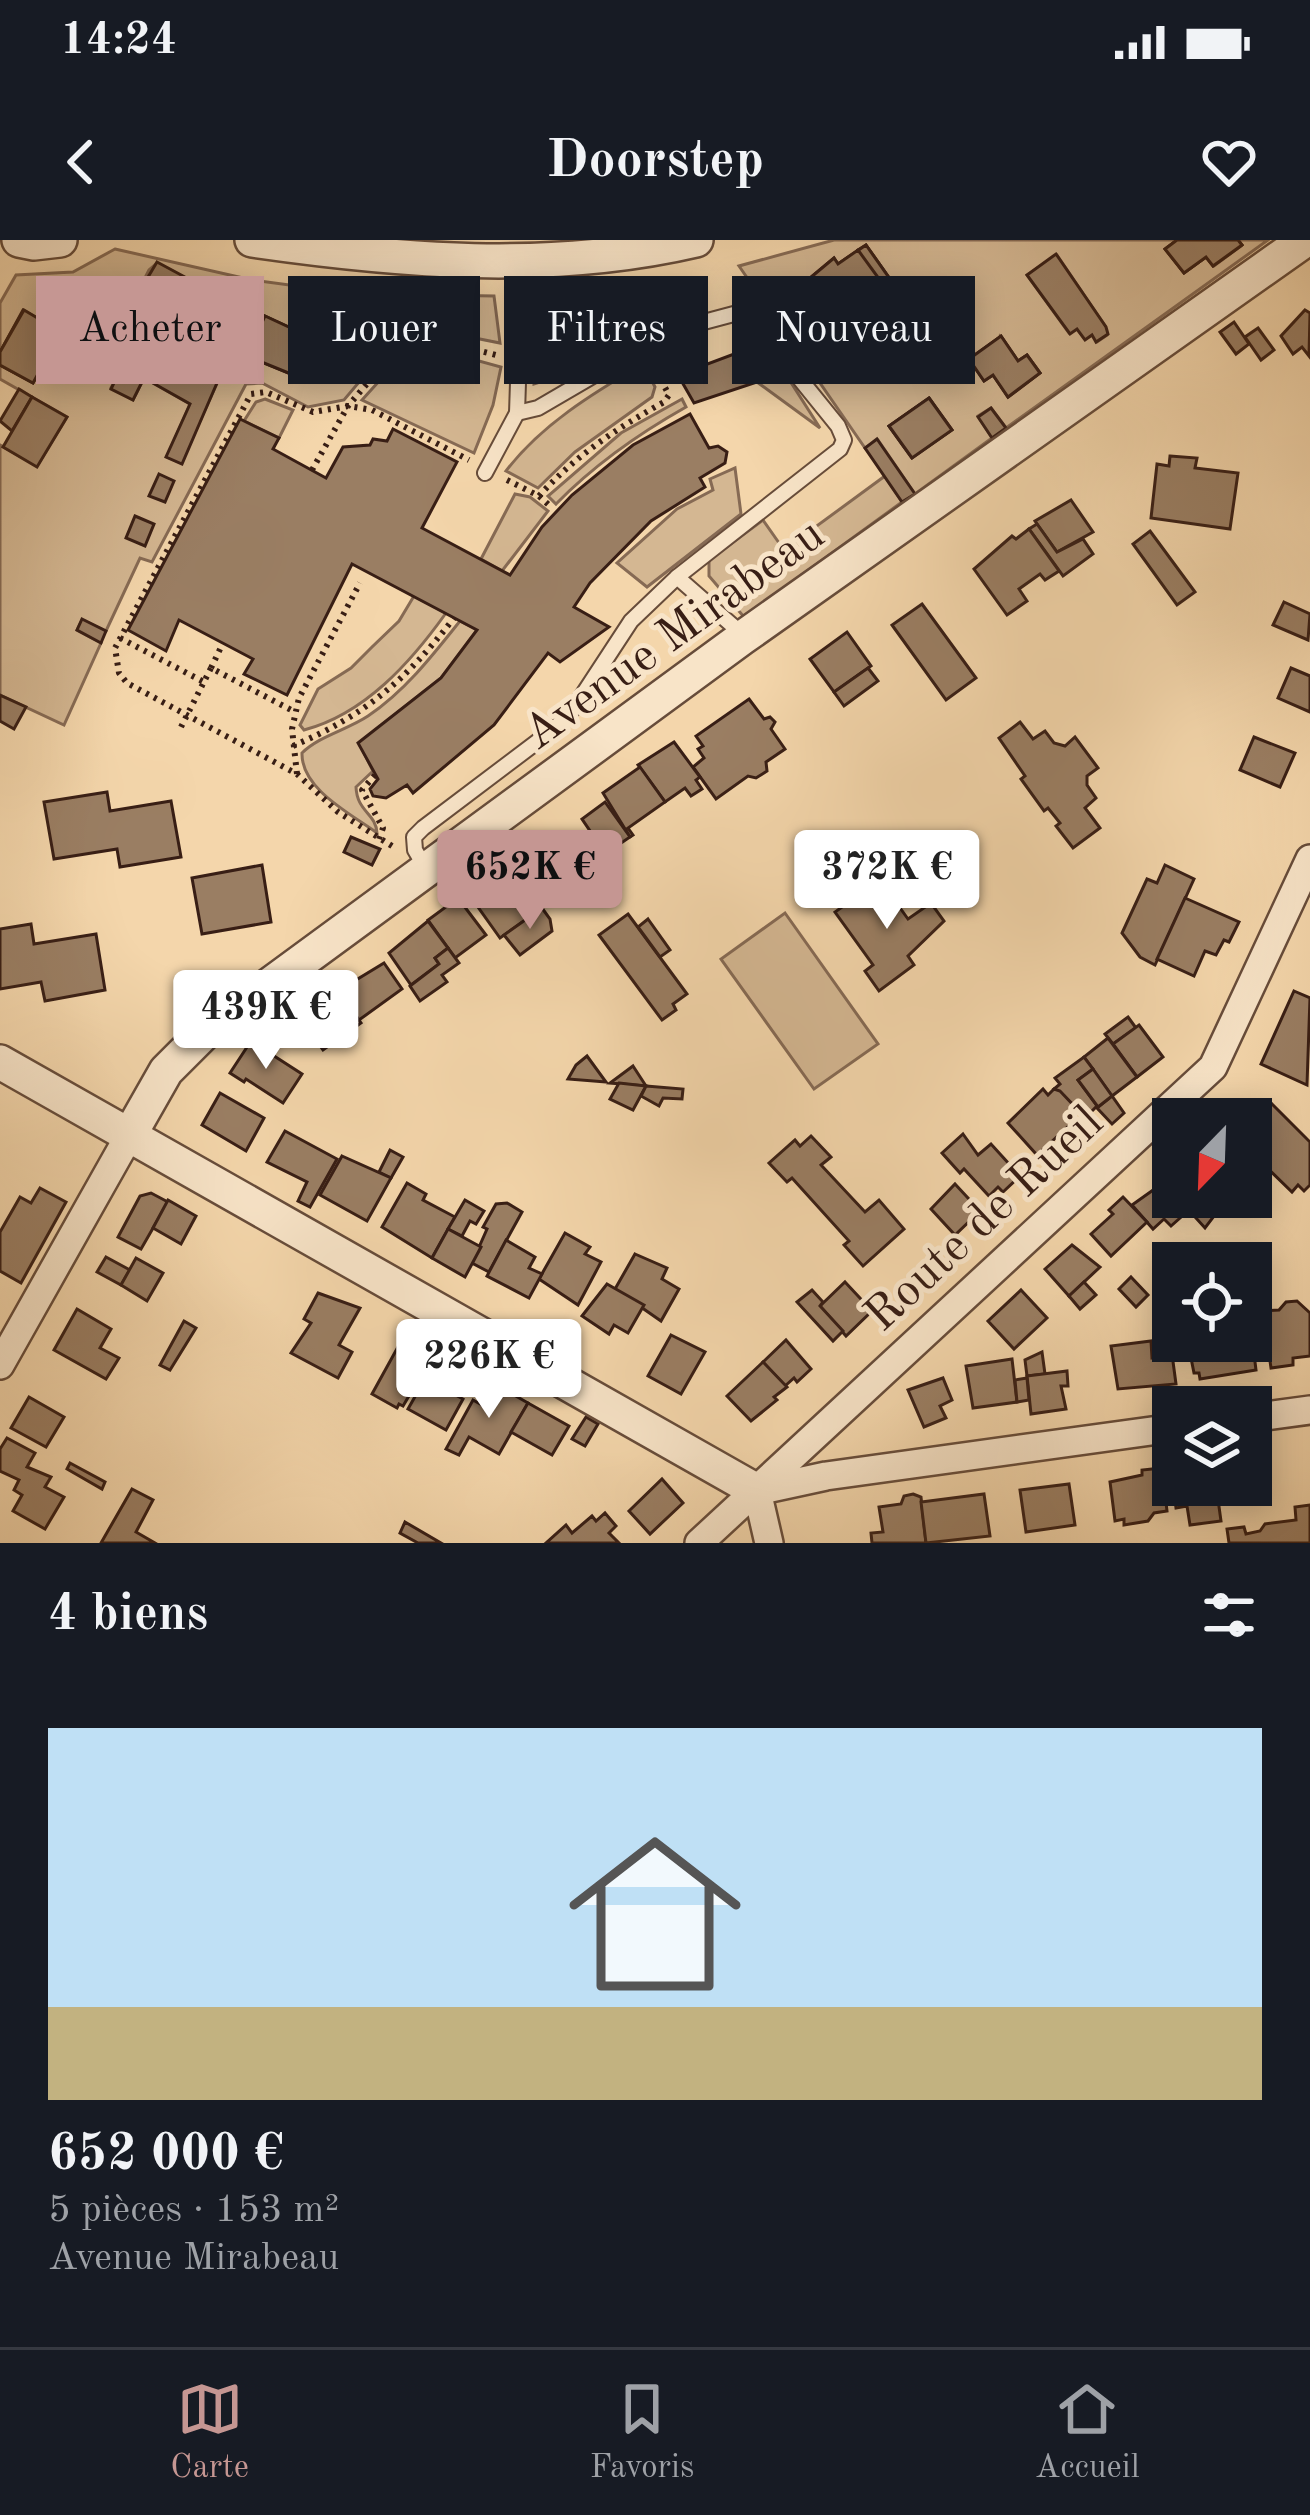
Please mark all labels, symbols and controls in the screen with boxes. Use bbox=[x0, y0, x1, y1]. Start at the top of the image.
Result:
text: 14:24 bbox=[60, 19, 177, 64]
icon: back bbox=[48, 129, 114, 195]
icon: heart bbox=[1196, 129, 1262, 195]
text: Doorstep bbox=[546, 135, 764, 189]
chip: Acheter bbox=[36, 276, 264, 384]
chip: Louer bbox=[288, 276, 480, 384]
chip: Filtres bbox=[504, 276, 708, 384]
chip: Nouveau bbox=[732, 276, 975, 384]
street label: Avenue Mirabeau bbox=[515, 510, 833, 760]
pin: 652K € bbox=[432, 830, 628, 932]
pin: 372K € bbox=[789, 830, 985, 932]
text: 652K € bbox=[464, 849, 596, 888]
text: 372K € bbox=[821, 849, 953, 888]
pin: 439K € bbox=[168, 970, 364, 1072]
text: 439K € bbox=[200, 989, 332, 1028]
street label: Route de Rueil bbox=[857, 1098, 1113, 1341]
north arrow bbox=[1152, 1098, 1272, 1218]
map controls bbox=[1152, 1098, 1272, 1506]
button: locate bbox=[1152, 1242, 1272, 1362]
pin: 226K € bbox=[391, 1319, 587, 1421]
text: 226K € bbox=[423, 1338, 555, 1377]
button: layers bbox=[1152, 1386, 1272, 1506]
icon: filters bbox=[1196, 1582, 1262, 1648]
text: 4 biens bbox=[48, 1590, 208, 1641]
icon: home bbox=[547, 1806, 763, 2022]
text: 652 000 € bbox=[48, 2130, 284, 2181]
text: 5 pièces · 153 m² bbox=[48, 2191, 339, 2230]
text: Avenue Mirabeau bbox=[48, 2239, 339, 2278]
tab: Carte bbox=[170, 2376, 249, 2489]
tab: Favoris bbox=[590, 2376, 694, 2489]
tab: Accueil bbox=[1035, 2376, 1140, 2489]

